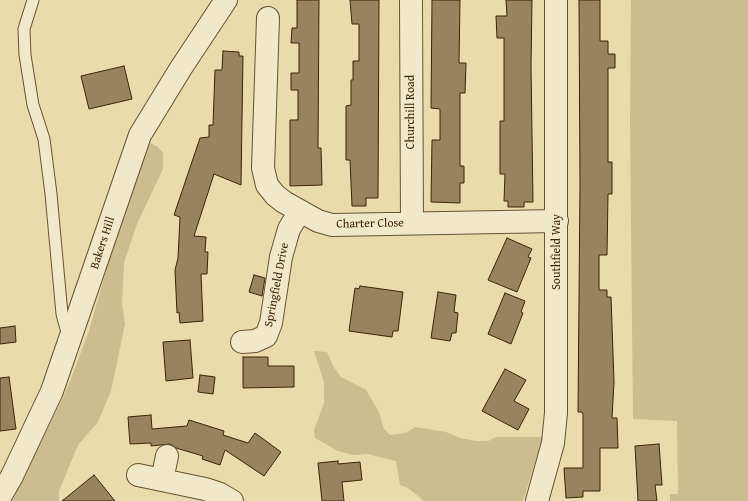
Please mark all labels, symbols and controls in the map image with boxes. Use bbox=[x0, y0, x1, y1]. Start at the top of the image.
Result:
street label: Churchill Road bbox=[404, 75, 418, 149]
street label: Southfield Way bbox=[550, 214, 564, 290]
street label: Bakers Hill bbox=[88, 215, 118, 271]
street label: Charter Close bbox=[336, 216, 404, 232]
street label: Springfield Drive bbox=[262, 242, 292, 328]

